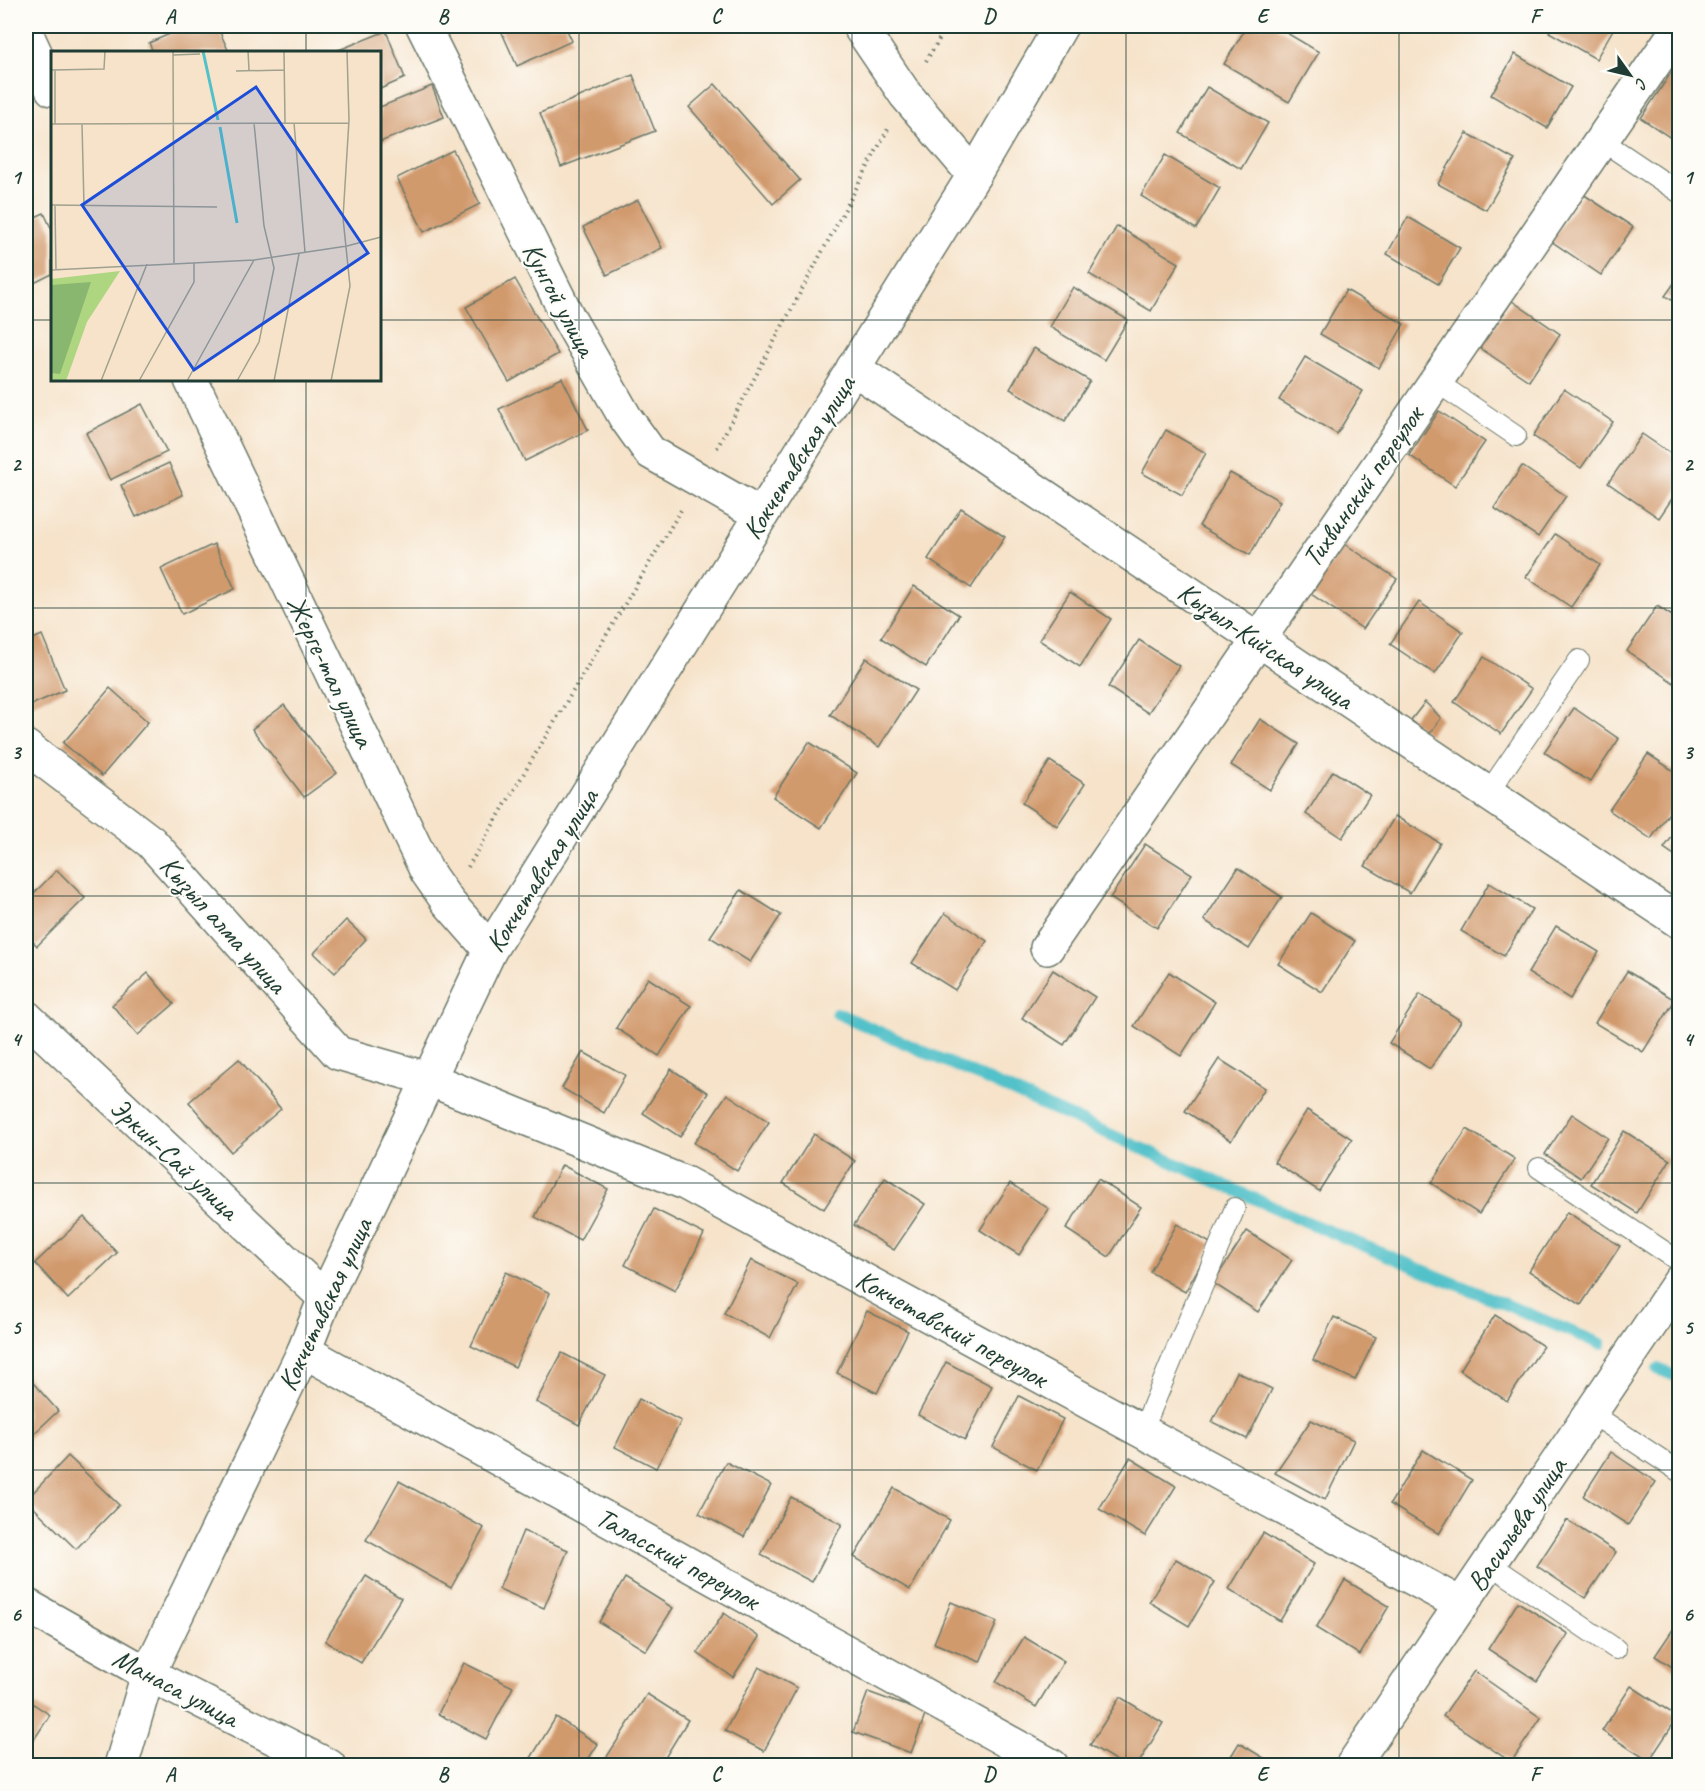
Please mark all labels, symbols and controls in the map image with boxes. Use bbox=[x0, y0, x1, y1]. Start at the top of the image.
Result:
text: A bbox=[165, 4, 177, 29]
text: B bbox=[438, 4, 450, 29]
text: C bbox=[711, 4, 723, 29]
text: D bbox=[983, 4, 997, 29]
text: E bbox=[1257, 4, 1271, 29]
text: F bbox=[1530, 4, 1544, 29]
north arrow bbox=[1600, 45, 1660, 105]
inset map bbox=[51, 51, 381, 381]
text: С bbox=[1630, 74, 1652, 93]
text: 1 bbox=[12, 165, 23, 190]
text: 1 bbox=[1684, 165, 1695, 190]
street label: Кунгой улица bbox=[515, 236, 605, 364]
street label: Кокчетавская улица bbox=[734, 367, 864, 546]
street label: Тихвинский переулок bbox=[1294, 397, 1432, 574]
text: 2 bbox=[12, 452, 23, 477]
text: 2 bbox=[1684, 452, 1695, 477]
street label: Кызыл-Кийская улица bbox=[1171, 574, 1362, 719]
street label: Жерге-тал улица bbox=[279, 590, 383, 754]
text: 3 bbox=[12, 740, 23, 765]
text: 3 bbox=[1684, 740, 1695, 765]
street label: Кокчетавская улица bbox=[477, 780, 607, 959]
street label: Кызыл алма улица bbox=[152, 848, 296, 1003]
text: 4 bbox=[12, 1027, 24, 1052]
text: 4 bbox=[1684, 1027, 1696, 1052]
street label: Эркин-Сай улица bbox=[103, 1090, 248, 1229]
street label: Кокчетавская улица bbox=[269, 1211, 380, 1396]
street label: Кокчетавский переулок bbox=[850, 1261, 1056, 1397]
text: 5 bbox=[12, 1315, 23, 1340]
text: 5 bbox=[1684, 1315, 1695, 1340]
street label: Васильева улица bbox=[1459, 1449, 1575, 1598]
street label: Таласский переулок bbox=[590, 1499, 768, 1619]
text: 6 bbox=[11, 1602, 22, 1627]
text: 6 bbox=[1683, 1602, 1694, 1627]
street label: Манаса улица bbox=[107, 1640, 247, 1736]
text: A bbox=[165, 1762, 177, 1787]
text: B bbox=[438, 1762, 450, 1787]
text: C bbox=[711, 1762, 723, 1787]
text: D bbox=[983, 1762, 997, 1787]
text: E bbox=[1257, 1762, 1271, 1787]
text: F bbox=[1530, 1762, 1544, 1787]

